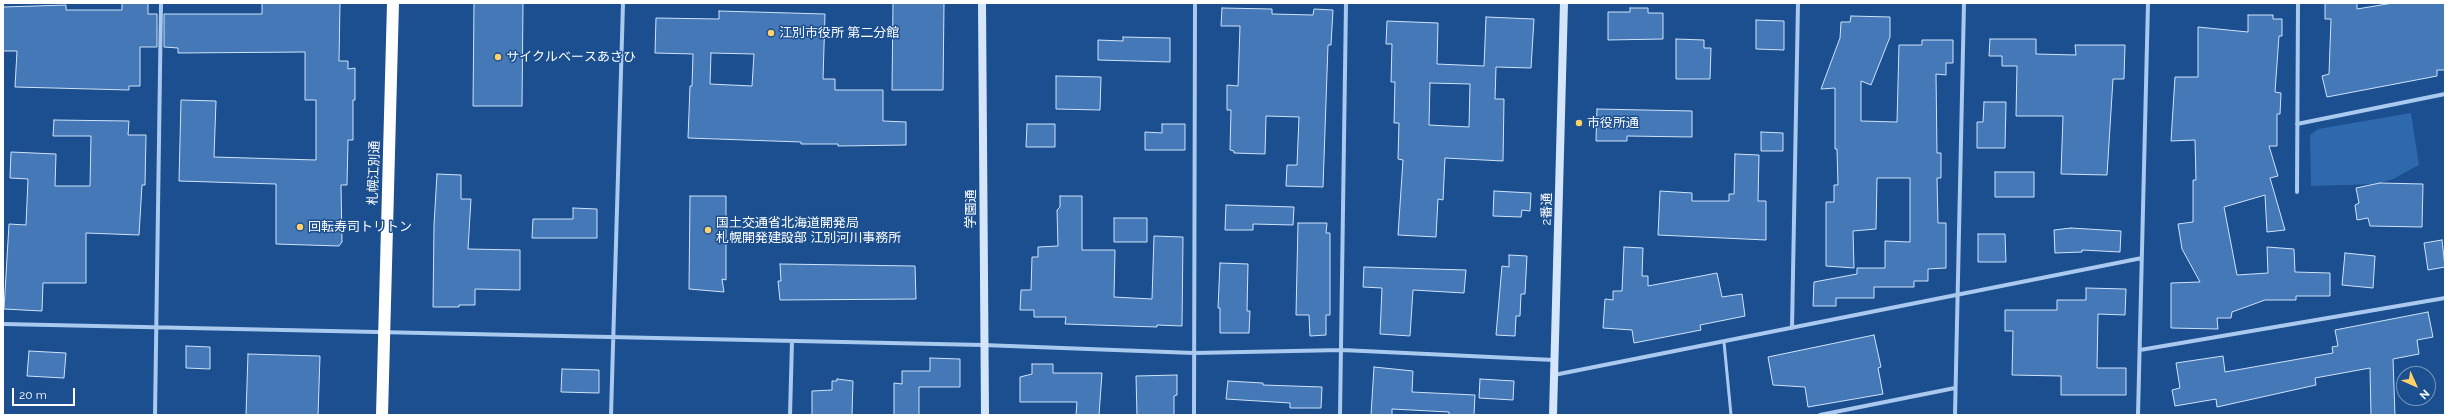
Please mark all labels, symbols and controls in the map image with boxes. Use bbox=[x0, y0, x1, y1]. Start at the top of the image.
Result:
place label: 江別市役所 第二分館 bbox=[779, 25, 899, 41]
marker: 江別市役所 第二分館 bbox=[766, 28, 776, 38]
place label: サイクルベースあさひ bbox=[506, 49, 636, 65]
marker: サイクルベースあさひ bbox=[493, 52, 503, 62]
place label: 市役所通 bbox=[1587, 115, 1639, 131]
marker: 市役所通 bbox=[1574, 118, 1584, 128]
street label: 札幌江別通 bbox=[365, 140, 383, 206]
street label: 学園通 bbox=[963, 190, 979, 228]
street label: 2番通 bbox=[1539, 192, 1555, 226]
place label: 国土交通省北海道開発局 札幌開発建設部 江別河川事務所 bbox=[716, 215, 901, 246]
place label: 回転寿司トリトン bbox=[308, 219, 412, 235]
marker: 回転寿司トリトン bbox=[295, 222, 305, 232]
marker: 国土交通省北海道開発局 札幌開発建設部 江別河川事務所 bbox=[703, 225, 713, 235]
north arrow bbox=[2396, 366, 2436, 406]
scale bar bbox=[14, 380, 77, 406]
text: N bbox=[2417, 387, 2432, 402]
text: 20 m bbox=[19, 388, 47, 402]

